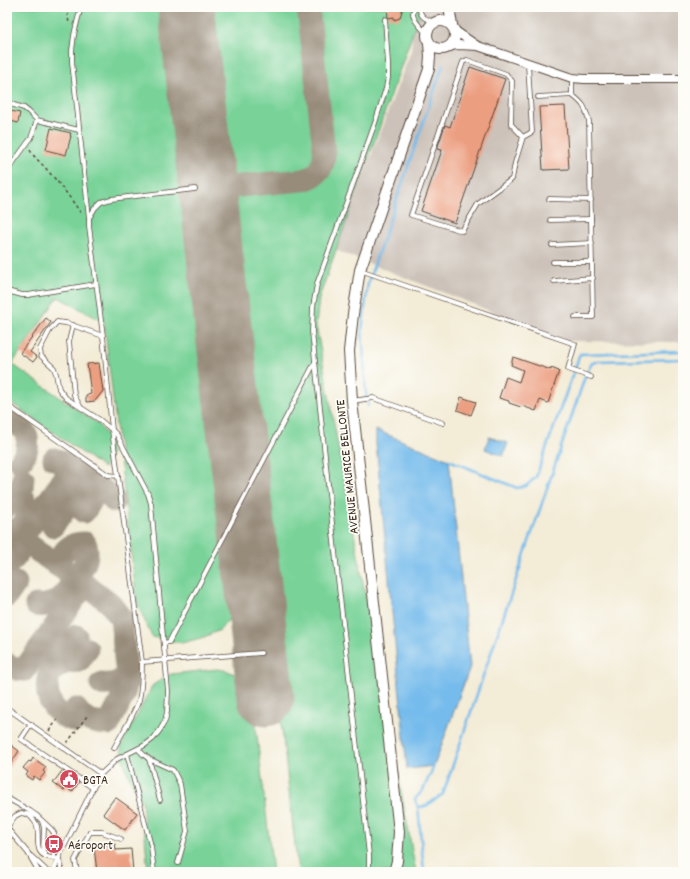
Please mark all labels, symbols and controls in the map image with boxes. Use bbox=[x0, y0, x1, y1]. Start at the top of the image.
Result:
street label: AVENUE MAURICE BELLONTE bbox=[332, 398, 365, 535]
public building icon: BGTA bbox=[58, 768, 80, 790]
place label: BGTA bbox=[83, 772, 108, 791]
bus stop icon: Aéroport bbox=[43, 833, 65, 855]
place label: Aéroport bbox=[68, 837, 113, 856]

